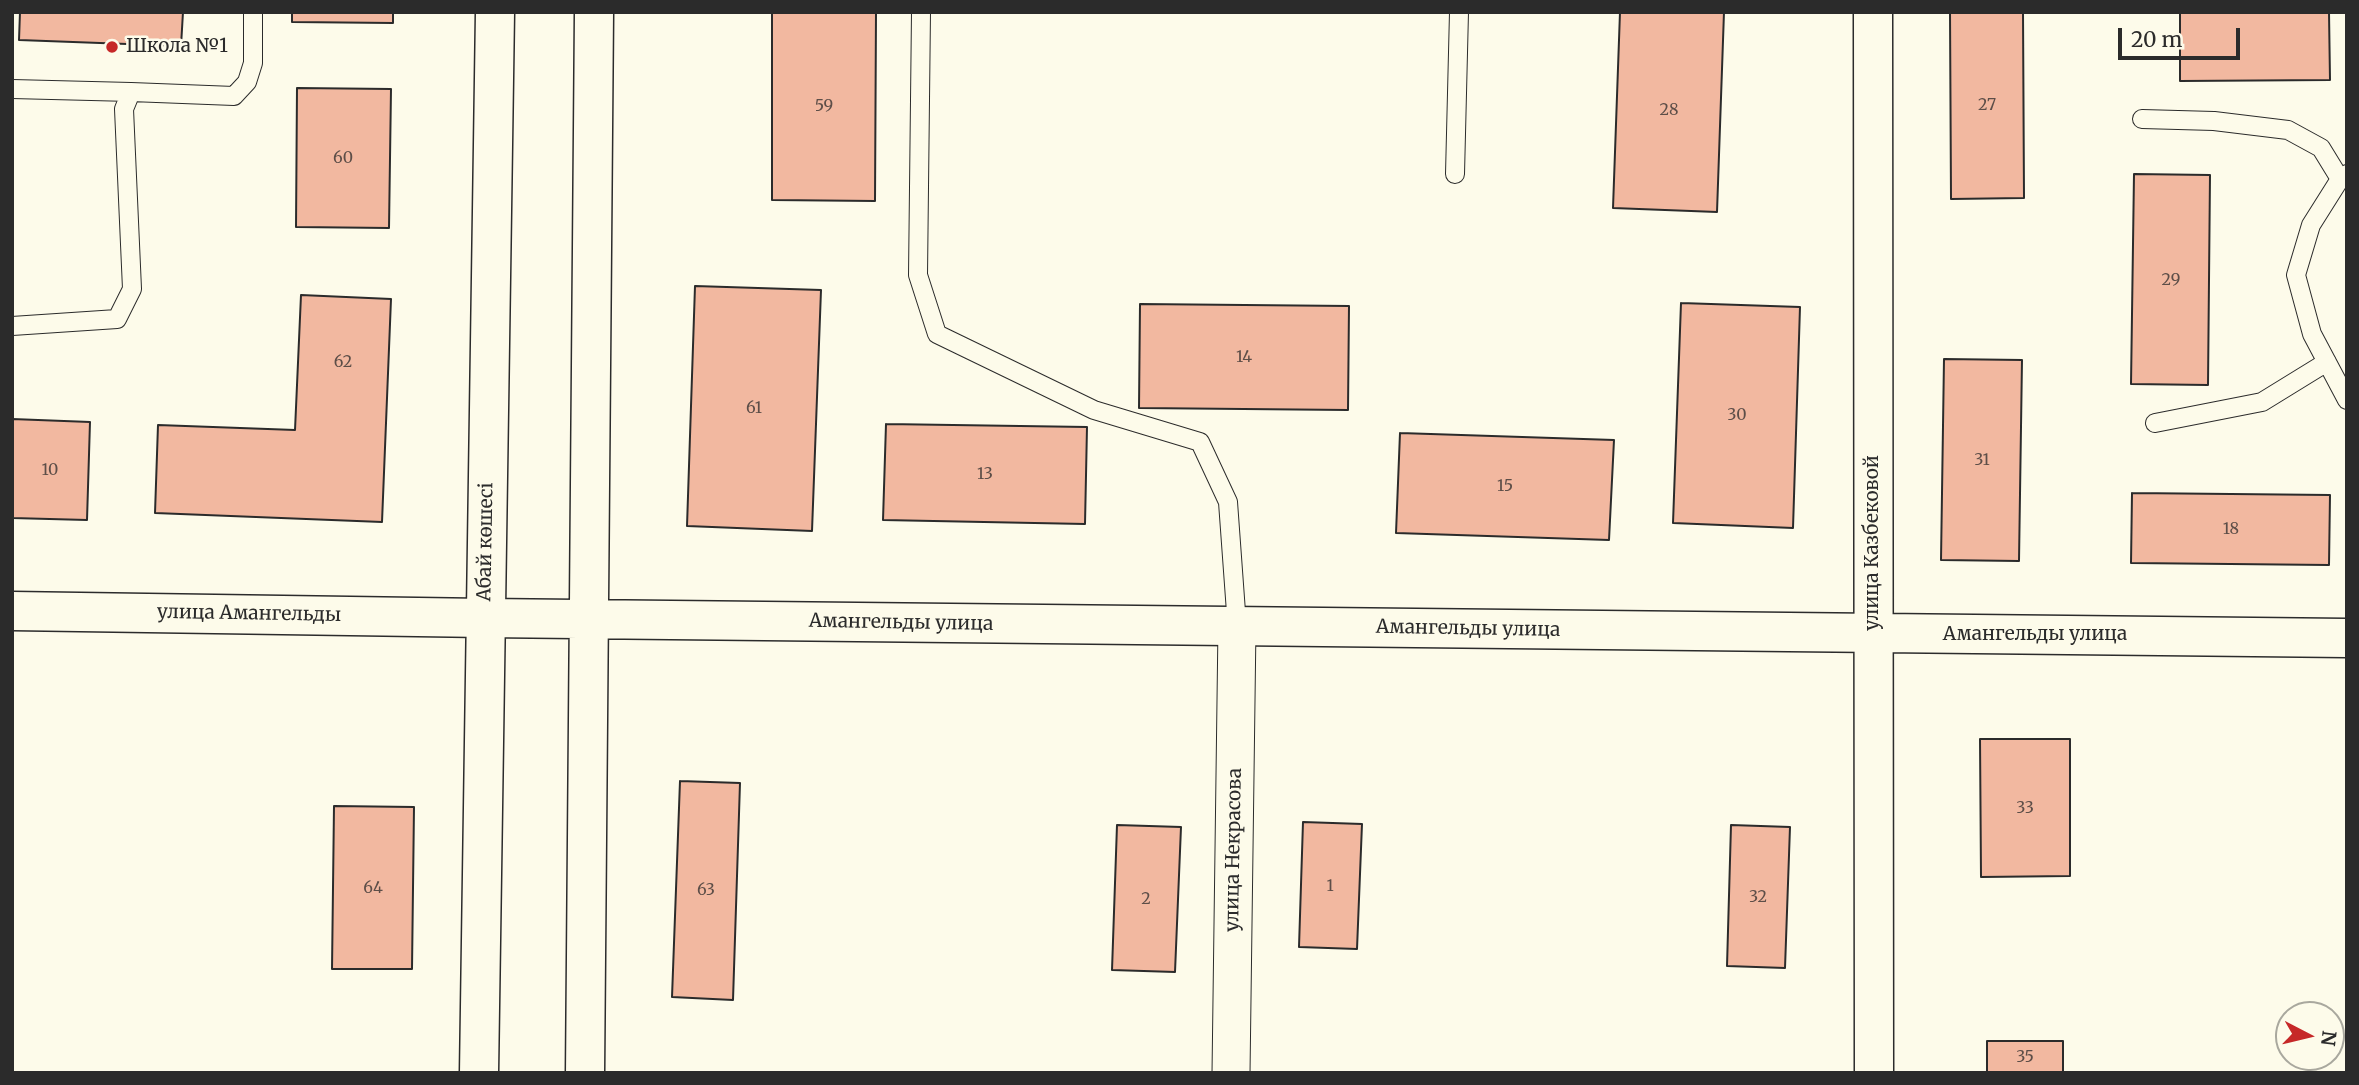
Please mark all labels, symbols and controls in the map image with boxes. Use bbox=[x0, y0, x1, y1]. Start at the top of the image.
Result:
scale bar bbox=[2121, 14, 2244, 58]
text: 20 m bbox=[2131, 26, 2182, 53]
place label: Школа №1 bbox=[126, 36, 228, 58]
marker: Школа №1 bbox=[104, 39, 120, 55]
house number: 27 bbox=[1978, 95, 1996, 115]
house number: 59 bbox=[815, 96, 833, 116]
house number: 28 bbox=[1660, 100, 1678, 120]
house number: 60 bbox=[333, 148, 353, 168]
house number: 29 bbox=[2162, 270, 2180, 290]
house number: 14 bbox=[1236, 347, 1252, 367]
house number: 62 bbox=[334, 352, 352, 372]
house number: 61 bbox=[746, 398, 762, 418]
house number: 30 bbox=[1727, 405, 1747, 425]
house number: 31 bbox=[1974, 450, 1990, 470]
street label: улица Казбековой bbox=[1862, 455, 1884, 631]
house number: 10 bbox=[42, 460, 58, 480]
house number: 13 bbox=[977, 464, 993, 484]
house number: 15 bbox=[1497, 476, 1513, 496]
street label: Абай көшесі bbox=[474, 482, 498, 602]
house number: 18 bbox=[2223, 519, 2239, 539]
street label: улица Амангельды bbox=[157, 601, 341, 627]
street label: Амангельды улица bbox=[809, 610, 993, 636]
street label: Амангельды улица bbox=[1376, 616, 1560, 642]
street label: Амангельды улица bbox=[1943, 624, 2127, 646]
street label: улица Некрасова bbox=[1221, 768, 1247, 932]
house number: 33 bbox=[2016, 798, 2034, 818]
house number: 1 bbox=[1326, 876, 1334, 896]
house number: 64 bbox=[363, 878, 383, 898]
house number: 63 bbox=[697, 880, 715, 900]
house number: 32 bbox=[1749, 887, 1767, 907]
house number: 2 bbox=[1141, 889, 1151, 909]
north arrow bbox=[2275, 1001, 2345, 1071]
text: N bbox=[2316, 1029, 2342, 1047]
house number: 35 bbox=[2016, 1047, 2034, 1067]

